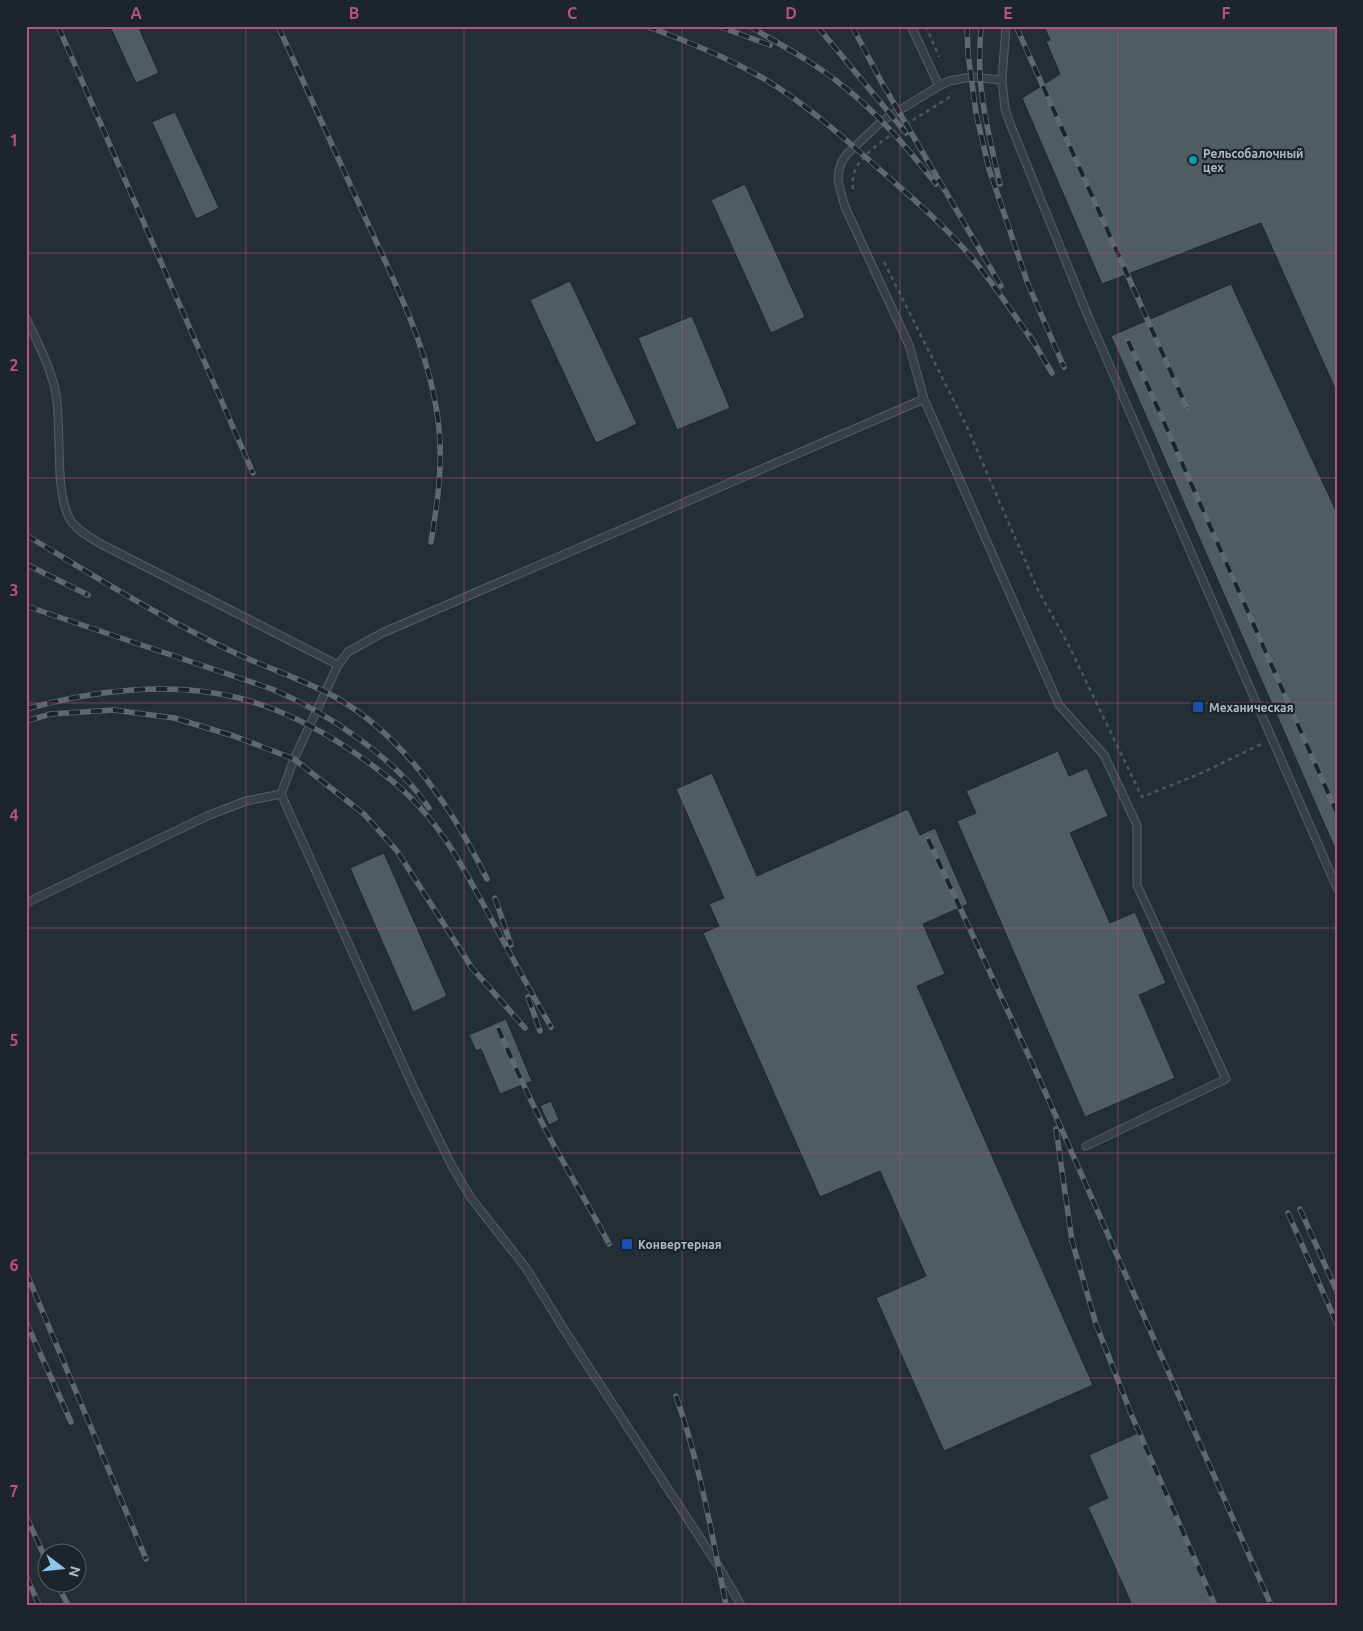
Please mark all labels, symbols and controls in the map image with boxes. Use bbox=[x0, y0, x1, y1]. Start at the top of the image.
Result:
text: A bbox=[130, 4, 142, 22]
text: B bbox=[349, 4, 359, 22]
text: C bbox=[567, 4, 577, 22]
text: D bbox=[785, 4, 797, 22]
text: E bbox=[1003, 4, 1013, 22]
text: F bbox=[1222, 4, 1231, 22]
text: 1 bbox=[9, 131, 19, 149]
place label: Рельсобалочный цех bbox=[1203, 147, 1303, 174]
marker: Рельсобалочный цех bbox=[1187, 154, 1199, 166]
text: 2 bbox=[9, 356, 19, 374]
text: 3 bbox=[9, 581, 19, 599]
marker: Механическая bbox=[1191, 700, 1205, 714]
place label: Механическая bbox=[1209, 701, 1294, 714]
text: 4 bbox=[9, 806, 19, 824]
text: 5 bbox=[9, 1031, 19, 1049]
marker: Конвертерная bbox=[620, 1237, 634, 1251]
place label: Конвертерная bbox=[638, 1238, 722, 1251]
text: 6 bbox=[9, 1256, 19, 1274]
text: 7 bbox=[9, 1482, 19, 1500]
north arrow bbox=[38, 1544, 88, 1594]
text: N bbox=[65, 1564, 84, 1579]

